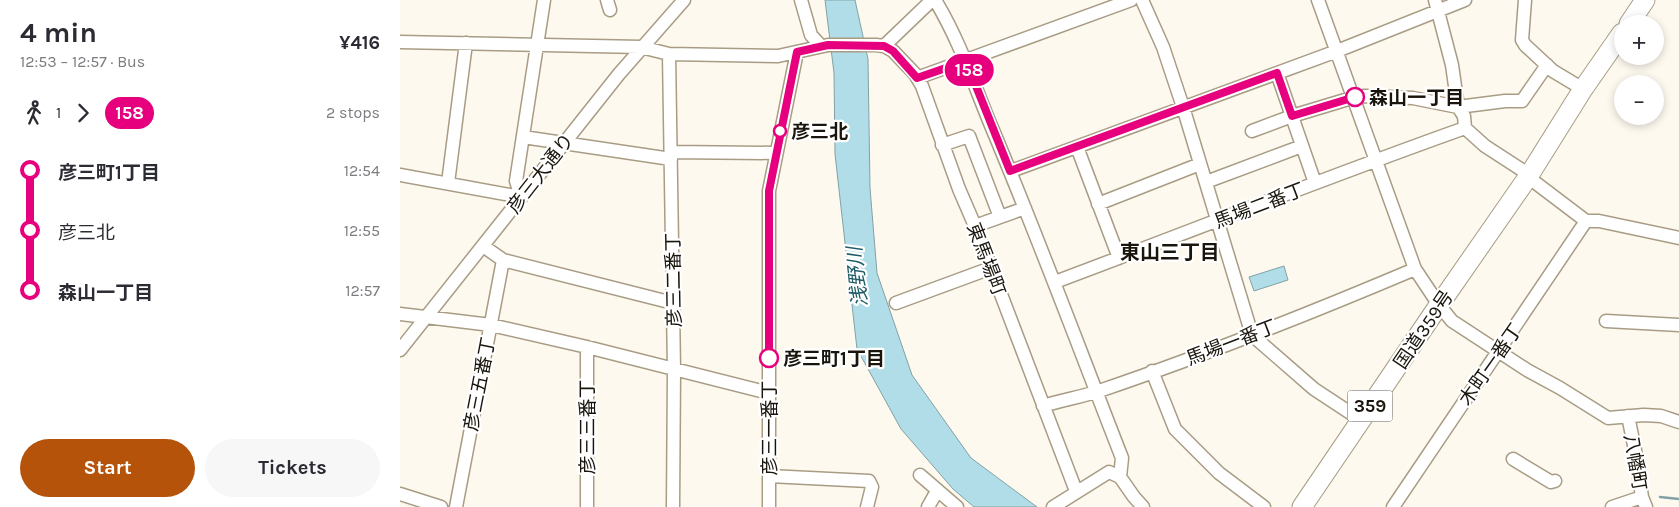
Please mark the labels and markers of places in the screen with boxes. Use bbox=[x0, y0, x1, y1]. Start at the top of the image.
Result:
marker: 森山一丁目 bbox=[1345, 87, 1365, 107]
place label: 森山一丁目 bbox=[1369, 87, 1464, 109]
place label: 彦三北 bbox=[791, 121, 848, 143]
marker: 彦三北 bbox=[773, 124, 787, 138]
marker: 彦三町1丁目 bbox=[759, 348, 779, 368]
place label: 彦三町1丁目 bbox=[783, 348, 885, 370]

